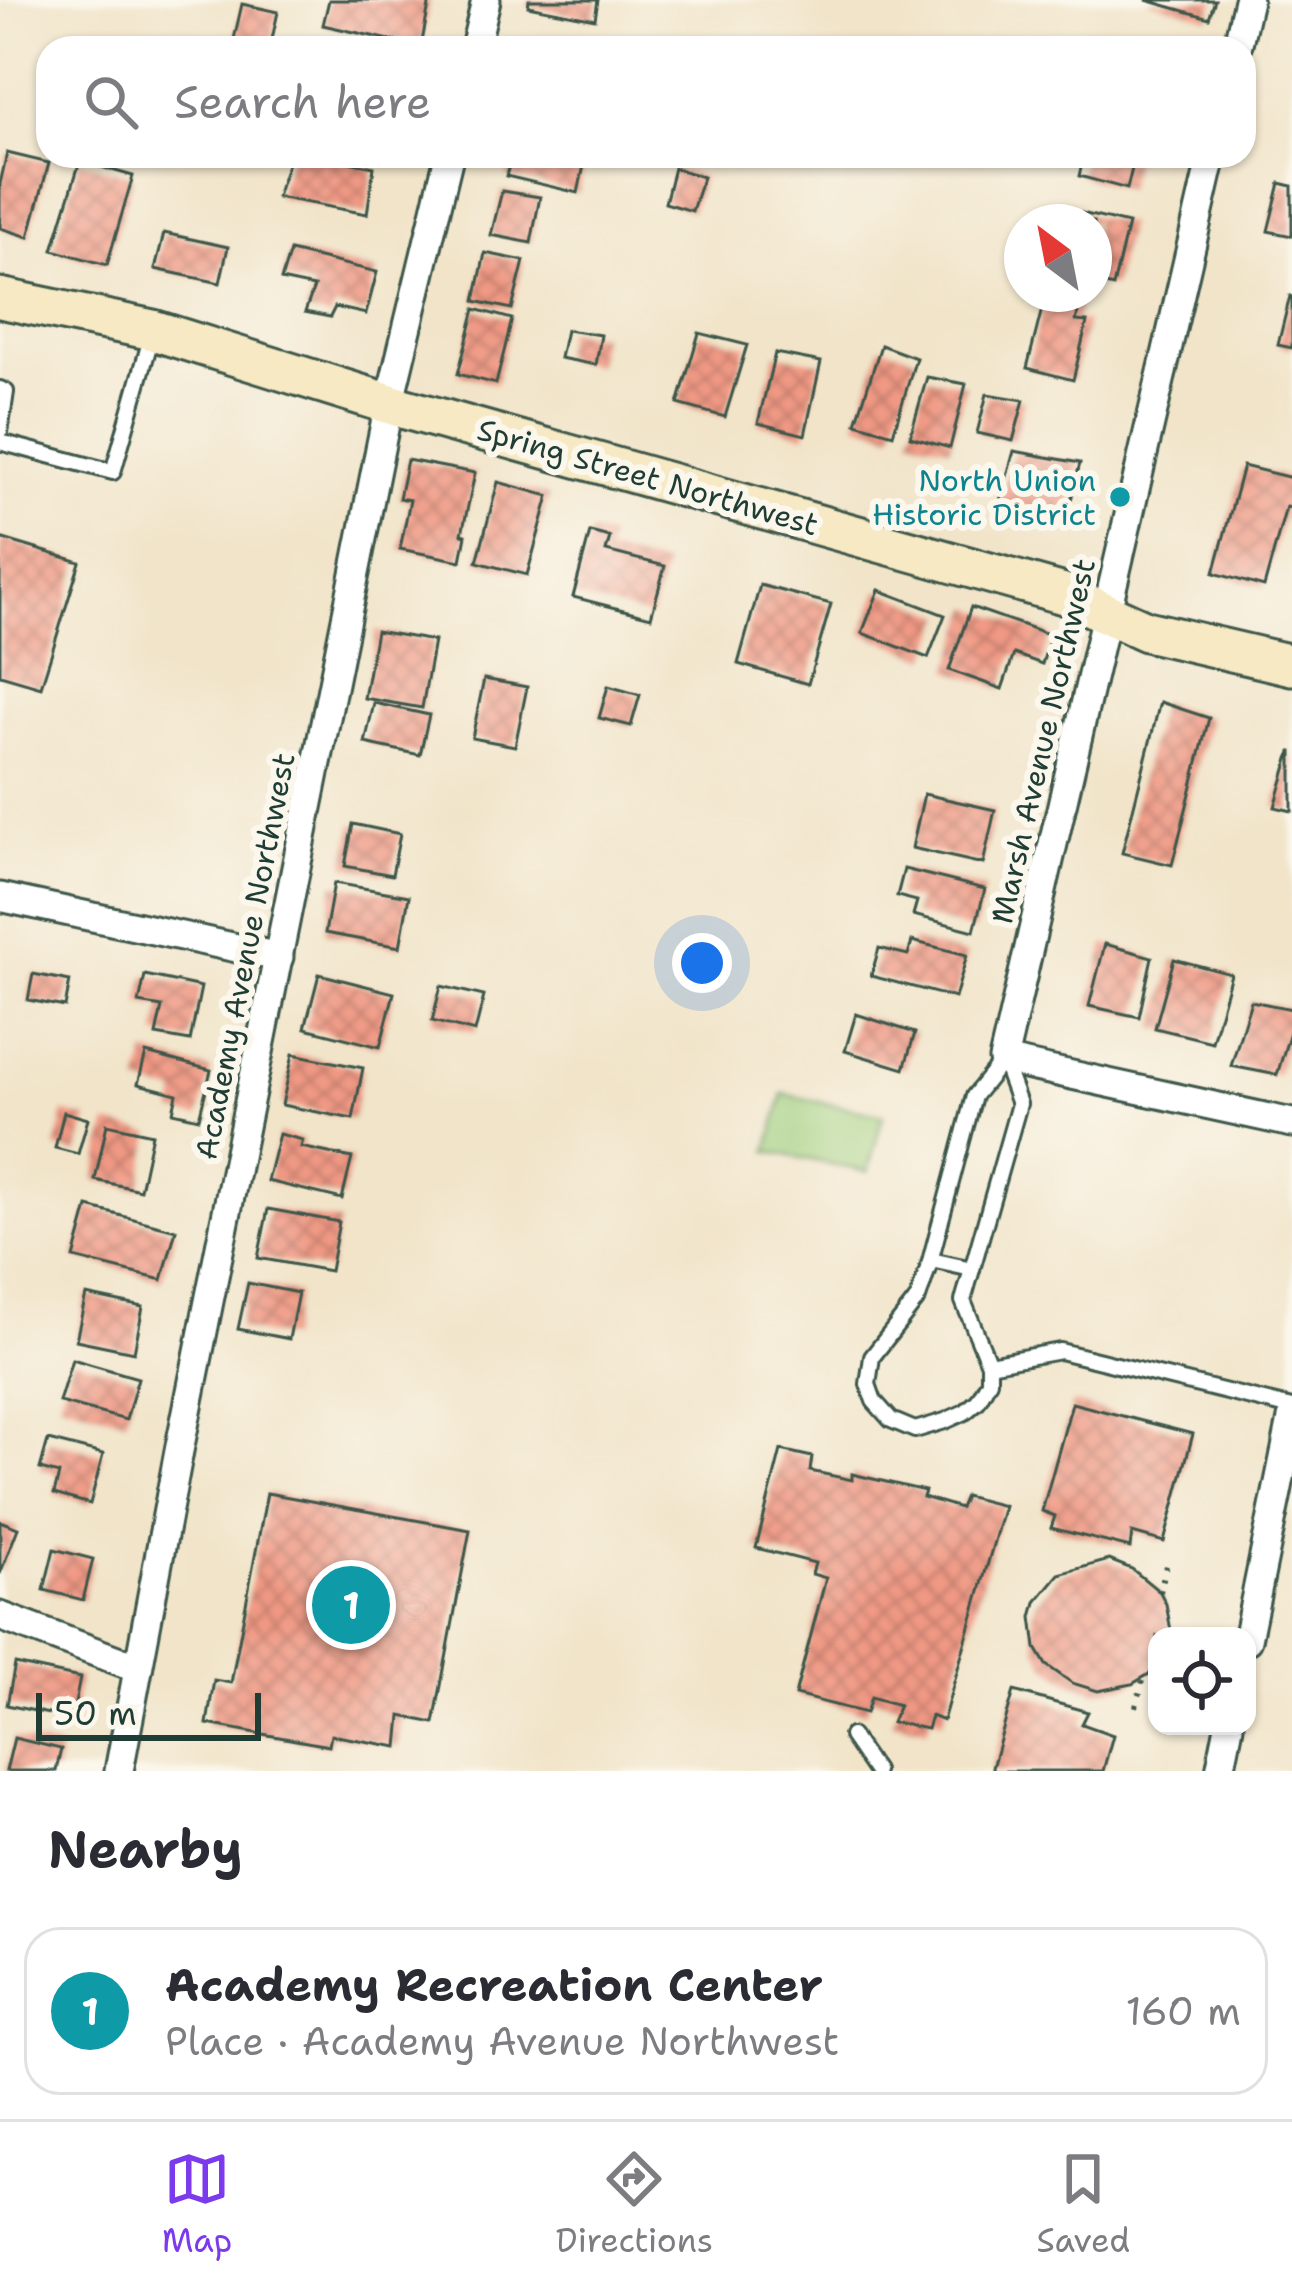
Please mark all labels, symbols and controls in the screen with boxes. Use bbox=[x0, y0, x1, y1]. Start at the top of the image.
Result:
search box bbox=[36, 36, 1256, 168]
icon: search bbox=[78, 69, 144, 135]
text: Search here bbox=[174, 72, 431, 132]
north arrow bbox=[1004, 204, 1112, 312]
street label: Spring Street Northwest bbox=[473, 409, 823, 545]
place label: North Union Historic District bbox=[872, 460, 1096, 535]
marker: North Union Historic District bbox=[1107, 484, 1133, 510]
street label: Marsh Avenue Northwest bbox=[981, 555, 1105, 927]
street label: Academy Avenue Northwest bbox=[185, 749, 305, 1163]
your location bbox=[672, 933, 732, 993]
pin: 1 bbox=[312, 1560, 390, 1650]
map controls bbox=[1148, 1627, 1256, 1735]
button: locate bbox=[1148, 1627, 1256, 1735]
scale bar bbox=[36, 1687, 261, 1740]
text: 50 m bbox=[54, 1691, 137, 1736]
text: Nearby bbox=[48, 1815, 243, 1883]
text: Academy Recreation Center bbox=[165, 1955, 823, 2015]
text: 1 bbox=[81, 1985, 99, 2037]
text: 160 m bbox=[1126, 1985, 1241, 2037]
text: Place · Academy Avenue Northwest bbox=[165, 2015, 839, 2067]
tab: Map bbox=[162, 2146, 232, 2263]
tab: Directions bbox=[556, 2146, 713, 2263]
tab: Saved bbox=[1037, 2146, 1130, 2263]

